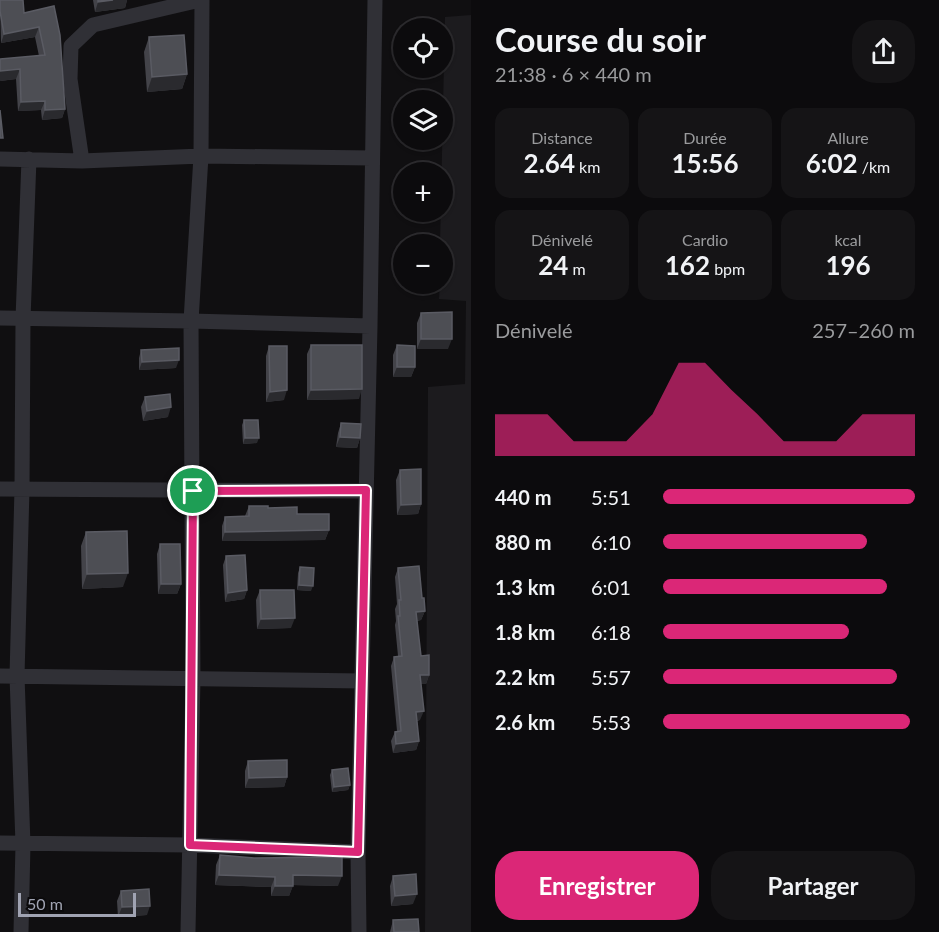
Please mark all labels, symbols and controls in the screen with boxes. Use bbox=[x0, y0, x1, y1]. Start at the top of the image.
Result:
map controls bbox=[393, 18, 453, 294]
button: locate bbox=[393, 18, 453, 78]
text: Course du soir bbox=[495, 19, 706, 59]
button: share bbox=[852, 20, 915, 83]
text: 21:38 · 6 × 440 m bbox=[495, 62, 652, 86]
button: layers bbox=[393, 90, 453, 150]
text: Distance bbox=[531, 128, 593, 147]
text: Durée bbox=[683, 128, 727, 147]
text: Allure bbox=[827, 128, 869, 147]
text: 2.64 bbox=[524, 147, 575, 179]
text: 15:56 bbox=[671, 147, 739, 179]
text: 6:02 bbox=[806, 147, 858, 179]
text: km bbox=[575, 157, 600, 176]
text: /km bbox=[858, 157, 890, 176]
button: + bbox=[393, 162, 453, 222]
text: Dénivelé bbox=[531, 230, 593, 249]
text: Cardio bbox=[682, 230, 728, 249]
text: kcal bbox=[834, 230, 862, 249]
button: − bbox=[393, 234, 453, 294]
text: 24 bbox=[538, 249, 568, 281]
text: 162 bbox=[665, 249, 710, 281]
text: 196 bbox=[825, 249, 871, 281]
text: m bbox=[568, 259, 586, 278]
text: bpm bbox=[710, 259, 745, 278]
text: Dénivelé bbox=[495, 318, 572, 342]
text: 257–260 m bbox=[812, 318, 915, 342]
pin bbox=[167, 465, 218, 516]
icon: arrive bbox=[176, 474, 209, 507]
text: 440 m bbox=[495, 485, 551, 509]
text: 5:51 bbox=[591, 485, 631, 509]
text: 880 m bbox=[495, 530, 551, 554]
text: 6:10 bbox=[591, 530, 631, 554]
text: 1.3 km bbox=[495, 575, 555, 599]
text: 6:01 bbox=[591, 575, 631, 599]
text: 1.8 km bbox=[495, 620, 555, 644]
text: 6:18 bbox=[591, 620, 631, 644]
text: 2.2 km bbox=[495, 665, 555, 689]
text: 5:57 bbox=[591, 665, 631, 689]
text: 2.6 km bbox=[495, 710, 555, 734]
text: 5:53 bbox=[591, 710, 631, 734]
button: Enregistrer bbox=[495, 851, 699, 920]
button: Partager bbox=[711, 851, 915, 920]
scale bar bbox=[18, 890, 136, 918]
text: 50 m bbox=[27, 894, 63, 913]

